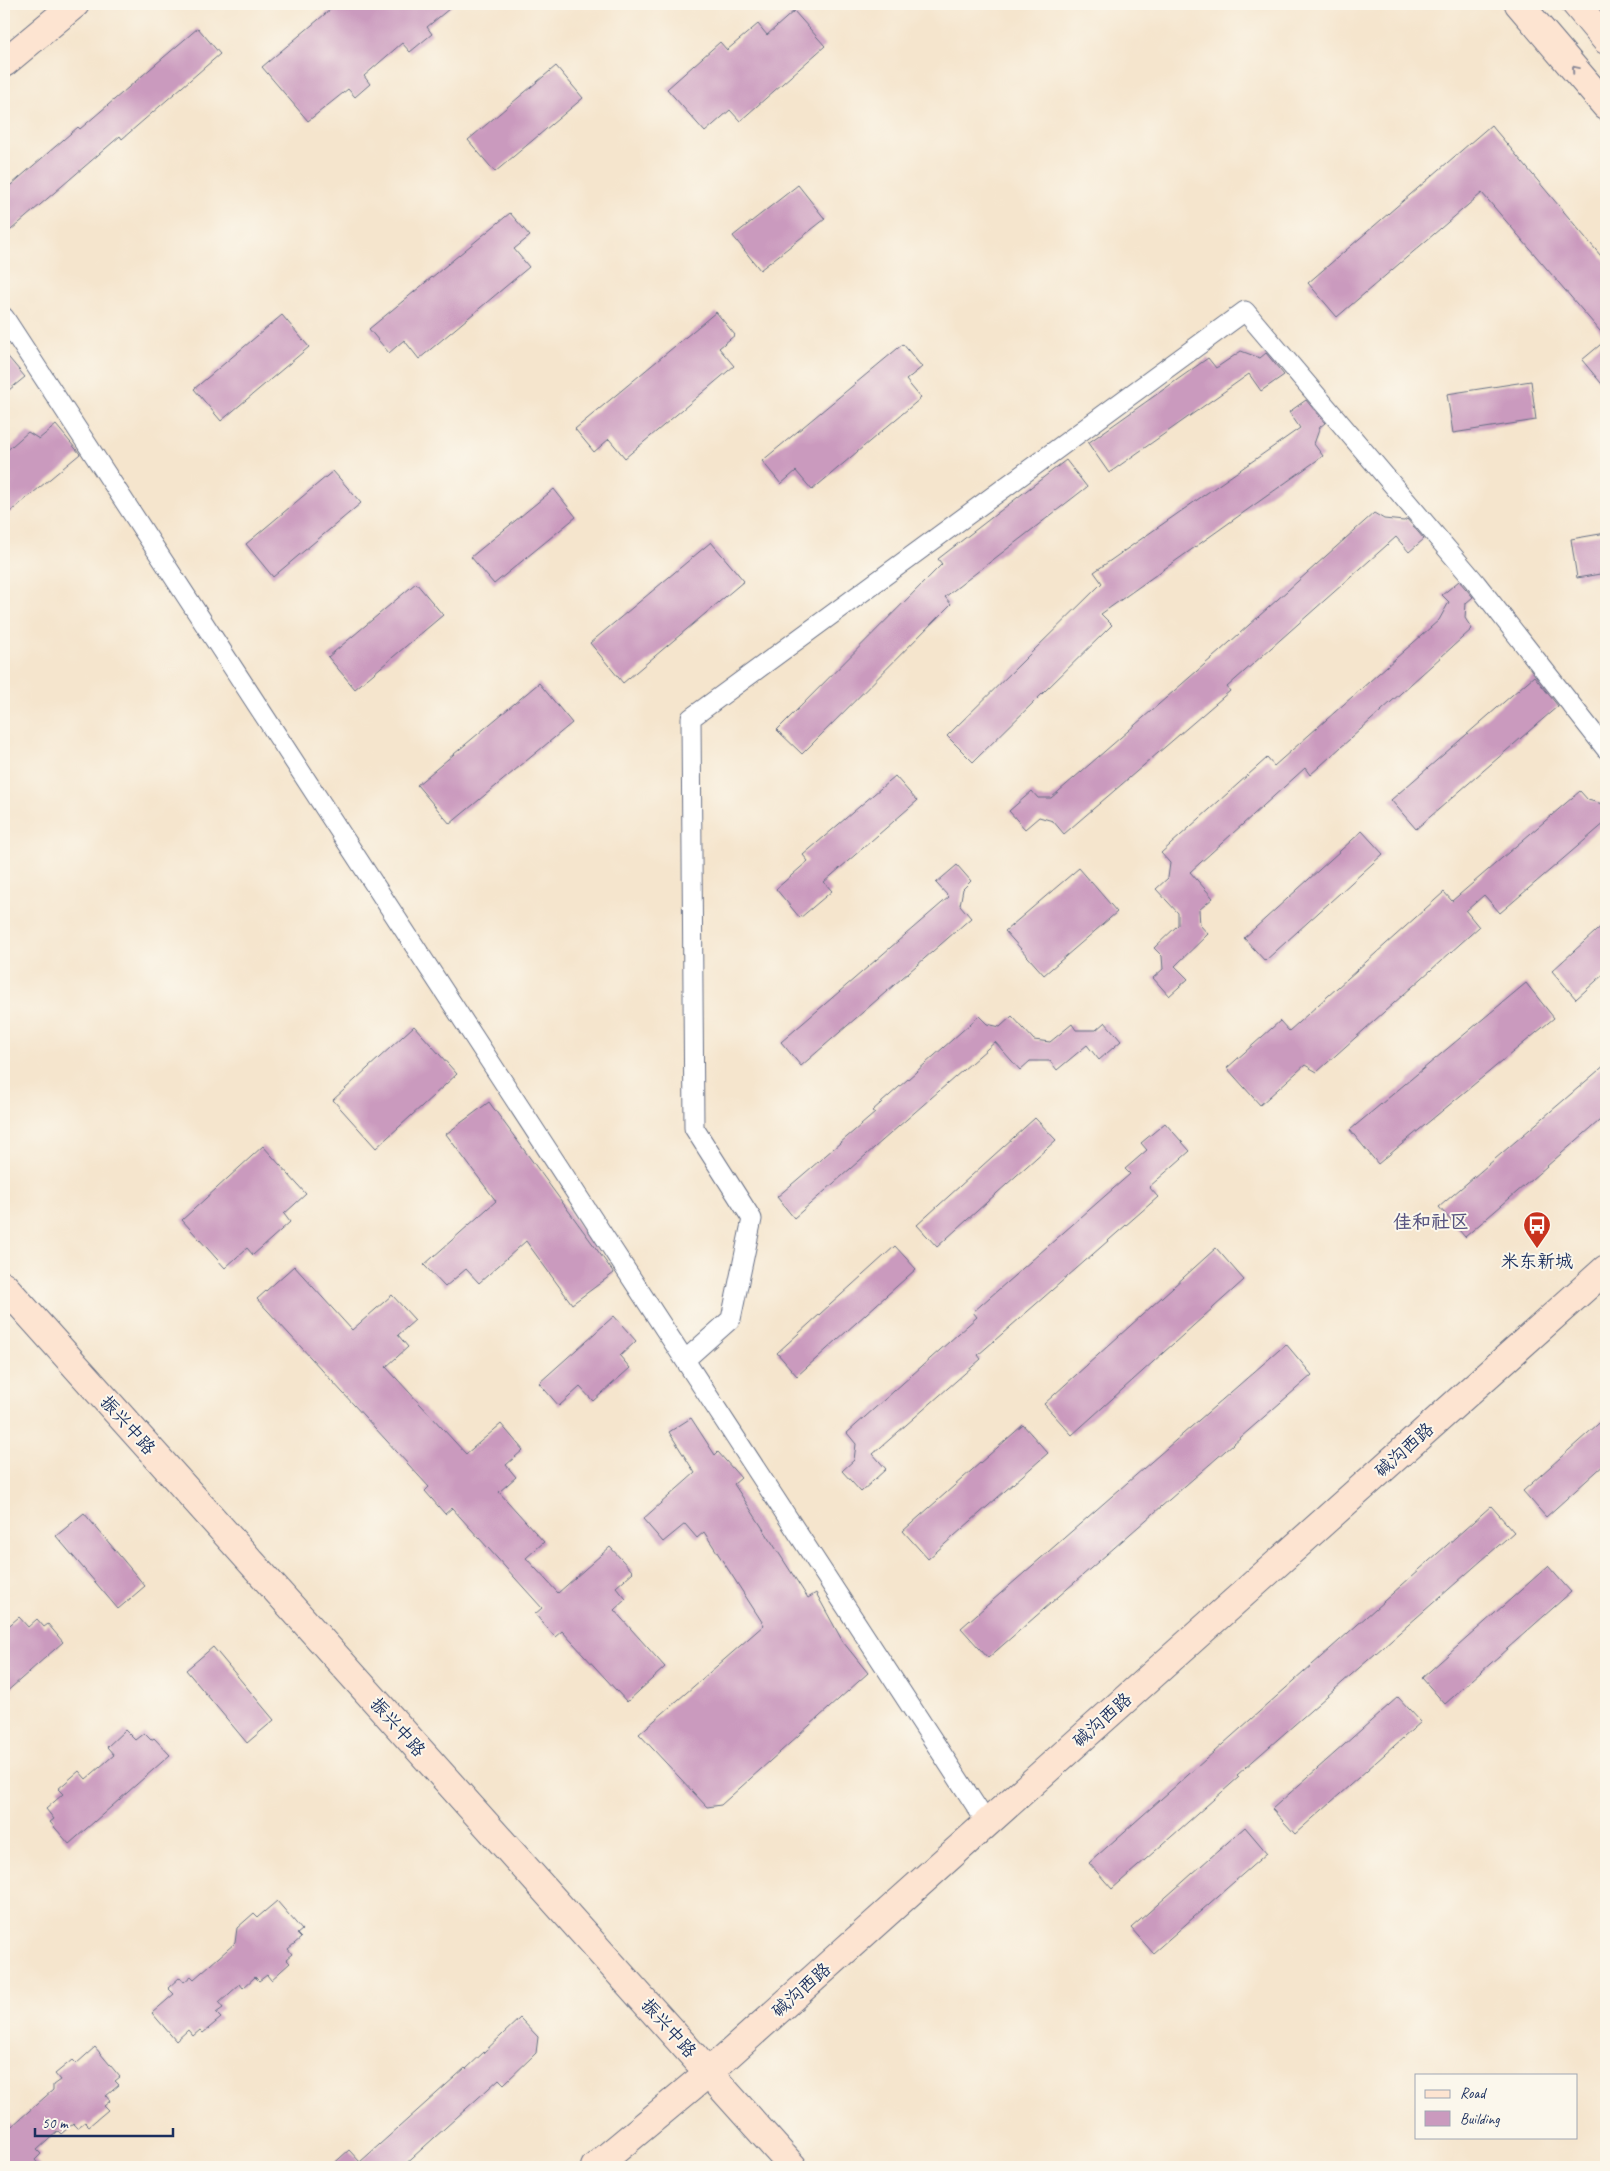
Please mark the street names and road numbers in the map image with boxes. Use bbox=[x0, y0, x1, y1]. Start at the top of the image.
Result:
street label: 振兴中路 bbox=[96, 1391, 160, 1459]
street label: 碱沟西路 bbox=[1370, 1418, 1438, 1482]
street label: 碱沟西路 bbox=[1068, 1688, 1136, 1752]
street label: 振兴中路 bbox=[366, 1693, 430, 1761]
street label: 碱沟西路 bbox=[767, 1958, 835, 2022]
street label: 振兴中路 bbox=[637, 1994, 701, 2062]

